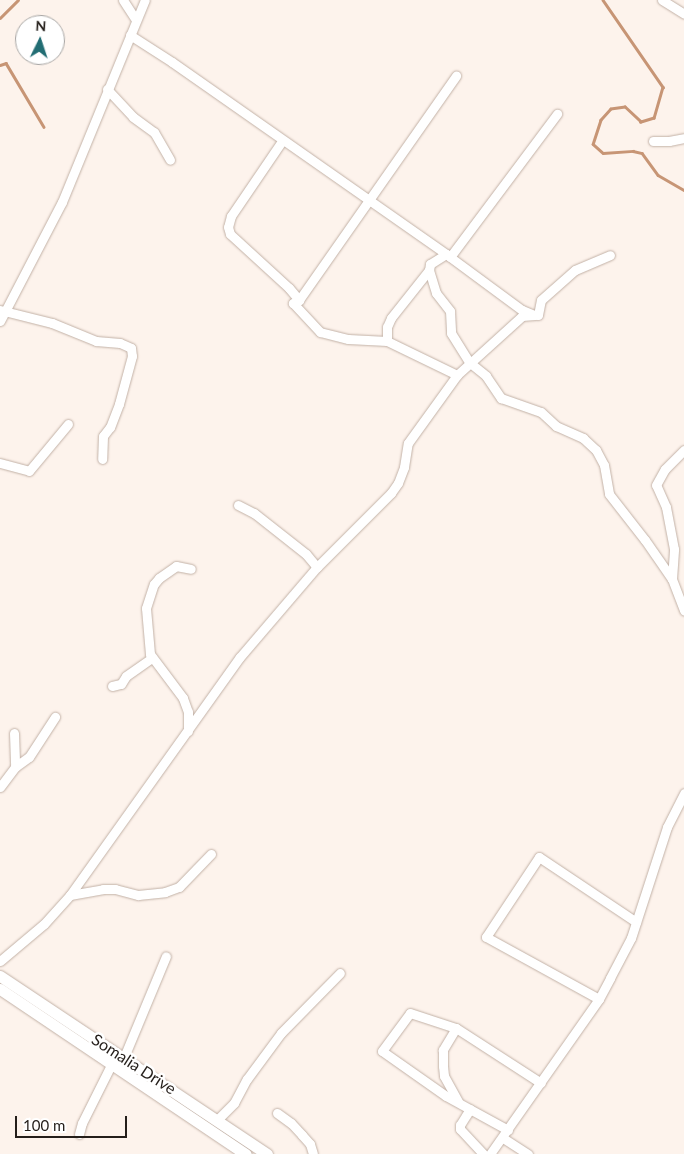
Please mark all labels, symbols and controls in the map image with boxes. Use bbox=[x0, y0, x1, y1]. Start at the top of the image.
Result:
north arrow bbox=[15, 15, 65, 65]
text: N bbox=[35, 17, 47, 34]
street label: Somalia Drive bbox=[88, 1030, 180, 1098]
scale bar bbox=[18, 1106, 130, 1138]
text: 100 m bbox=[23, 1116, 65, 1134]

